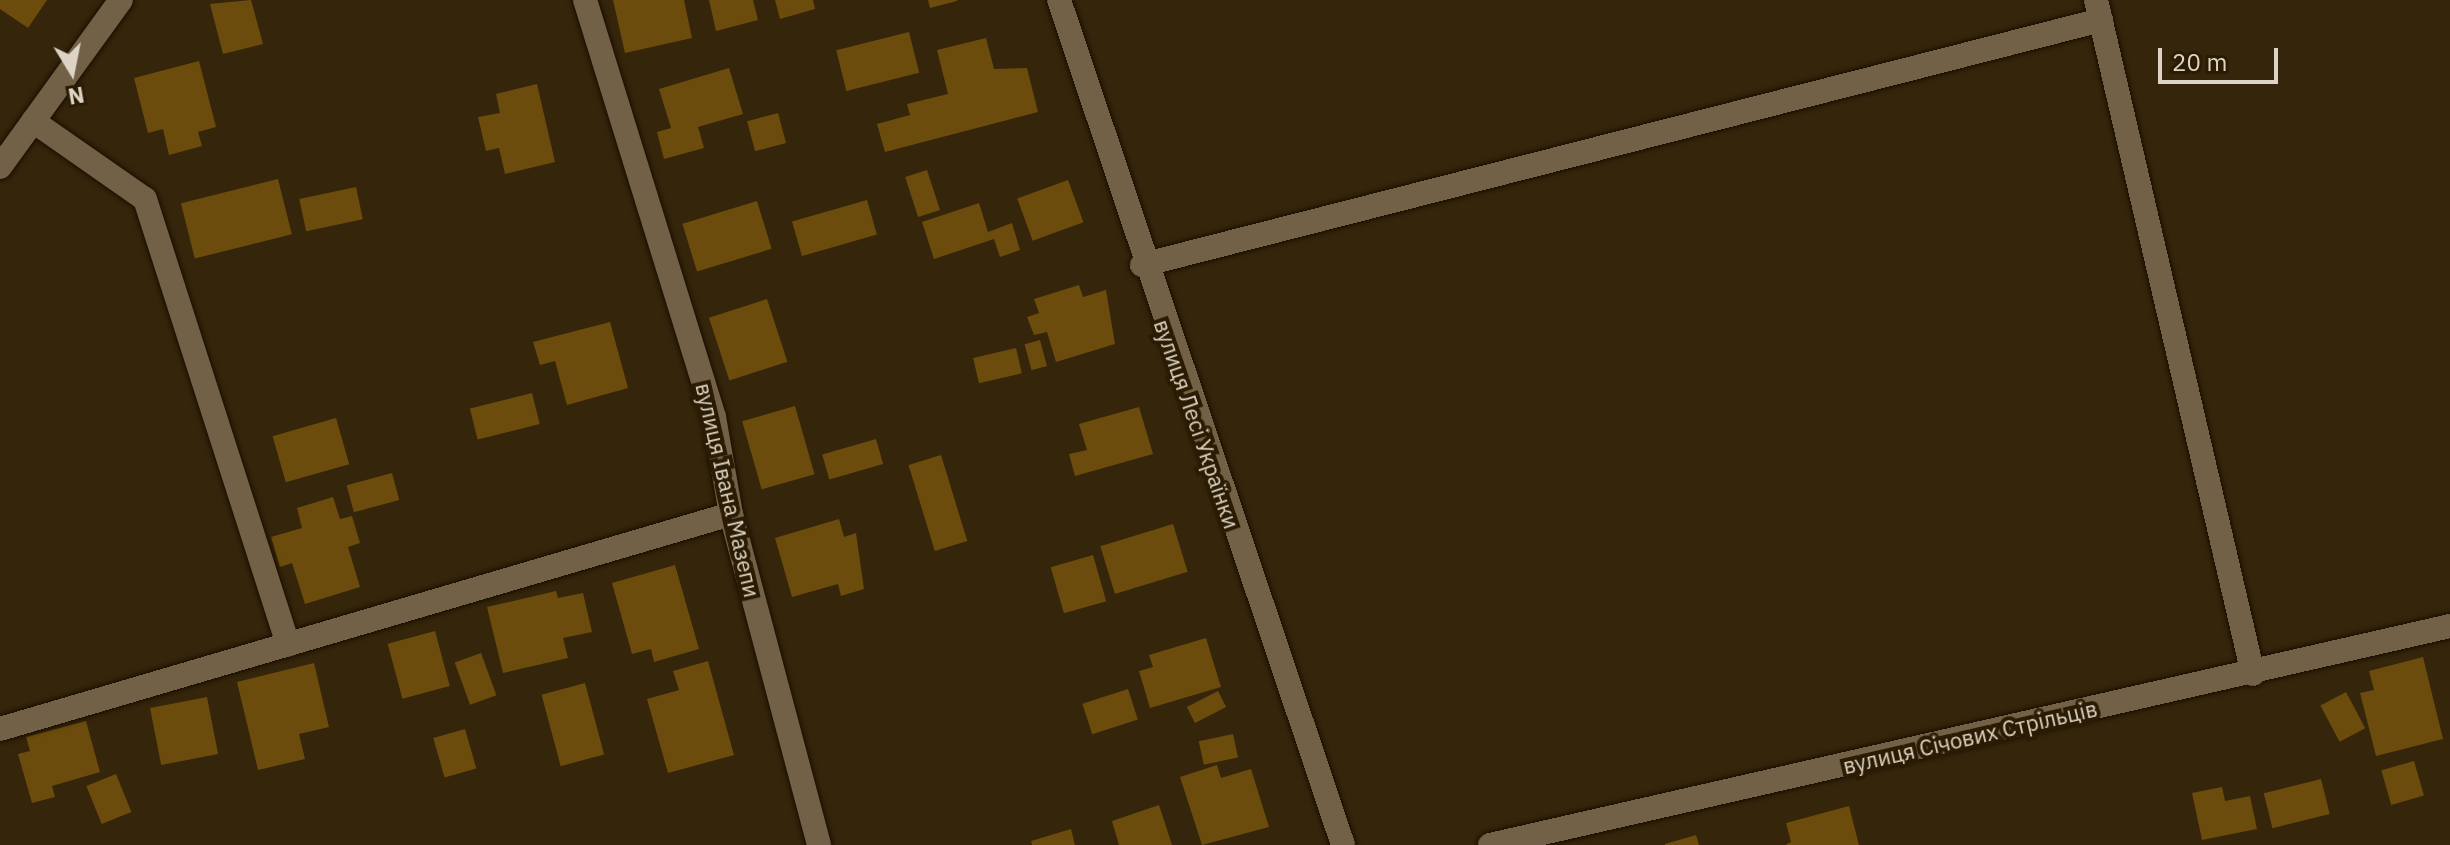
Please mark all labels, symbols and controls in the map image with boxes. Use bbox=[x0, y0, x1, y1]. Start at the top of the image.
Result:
north arrow bbox=[32, 32, 112, 112]
scale bar bbox=[2162, 32, 2282, 82]
text: 20 m bbox=[2172, 46, 2227, 78]
text: N bbox=[66, 80, 87, 112]
street label: вулиця Лесі Українки bbox=[1149, 316, 1245, 532]
street label: вулиця Івана Мазепи bbox=[690, 380, 766, 600]
street label: вулиця Січових Стрільців bbox=[1840, 695, 2100, 779]

